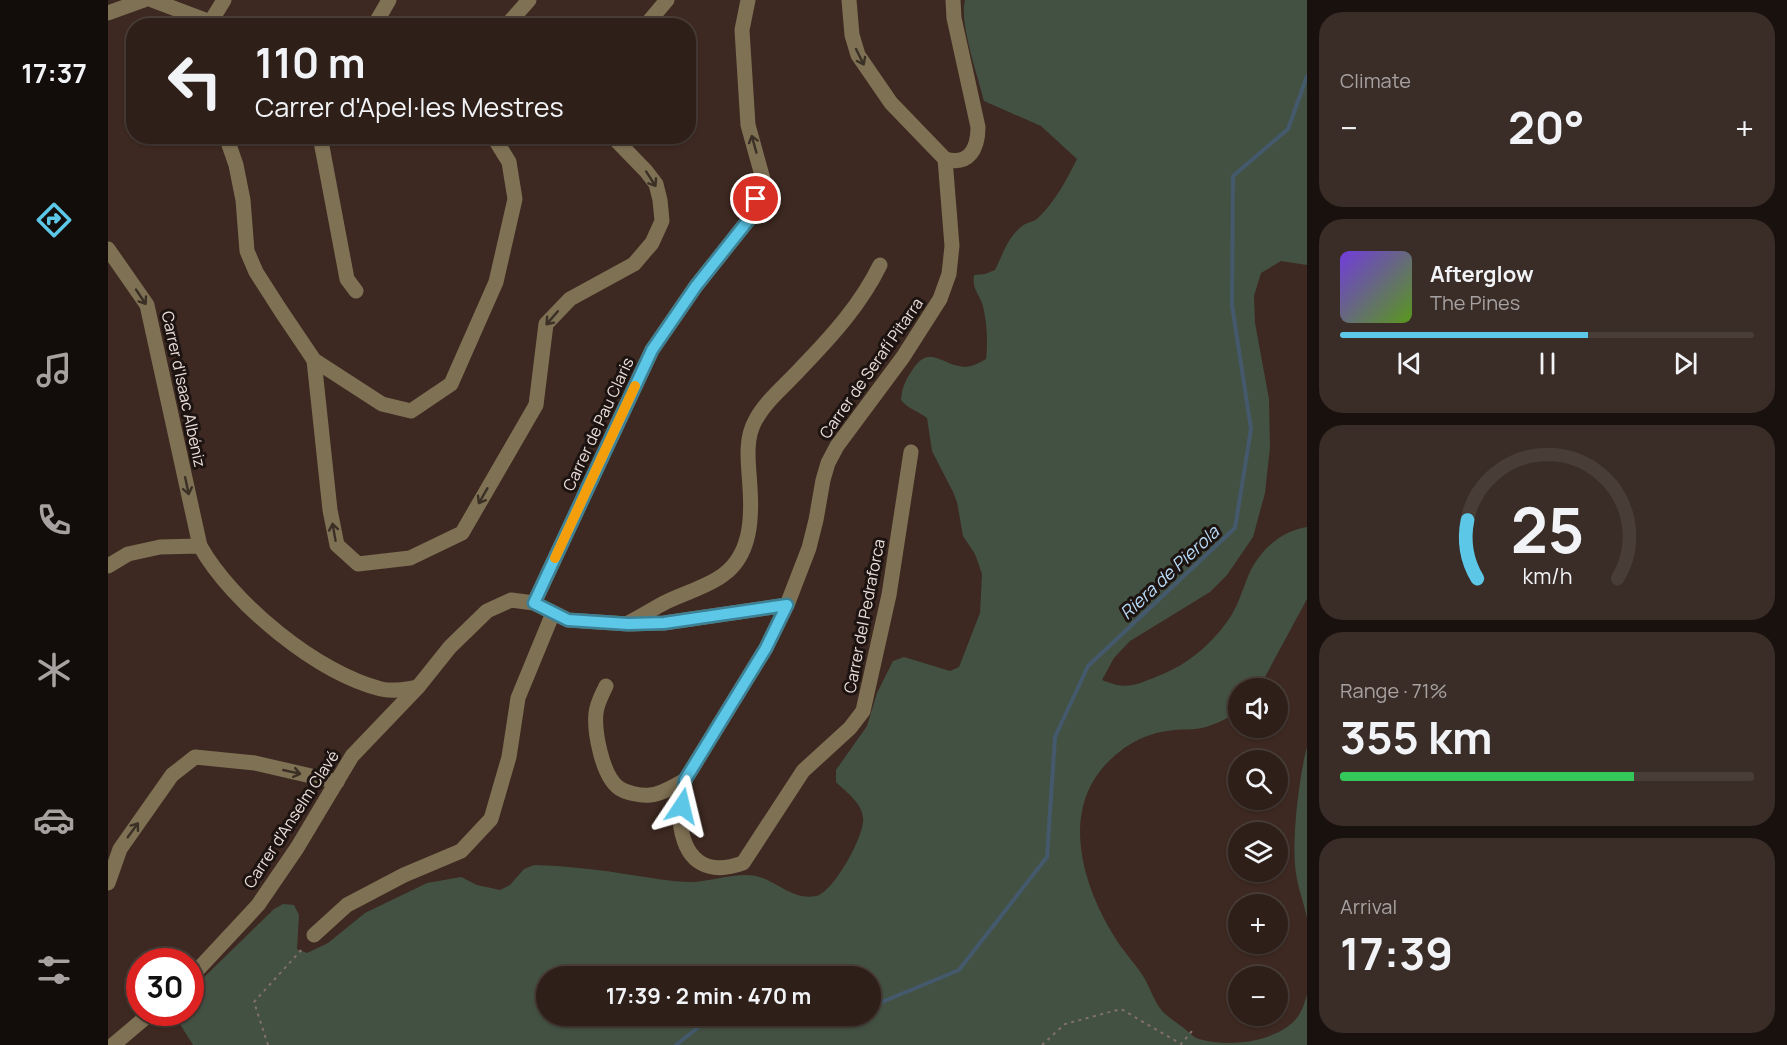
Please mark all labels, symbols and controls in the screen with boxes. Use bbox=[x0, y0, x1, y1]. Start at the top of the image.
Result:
text: 110 m bbox=[255, 33, 366, 91]
icon: left bbox=[156, 42, 234, 120]
one-way arrow bbox=[855, 47, 867, 65]
text: 17:37 bbox=[21, 54, 87, 91]
text: Climate bbox=[1340, 67, 1411, 94]
text: Carrer d'Apel·les Mestres bbox=[255, 88, 564, 125]
text: 20° bbox=[1508, 96, 1585, 158]
text: − bbox=[1340, 105, 1358, 150]
text: + bbox=[1735, 105, 1754, 150]
one-way arrow bbox=[747, 135, 759, 154]
one-way arrow bbox=[645, 171, 658, 188]
pin bbox=[730, 173, 781, 224]
icon: arrive bbox=[739, 182, 772, 215]
icon: directions bbox=[33, 199, 75, 241]
text: Afterglow bbox=[1430, 259, 1534, 289]
one-way arrow bbox=[135, 289, 147, 305]
text: The Pines bbox=[1430, 289, 1520, 316]
street label: Carrer de Serafí Pitarra bbox=[814, 293, 928, 443]
street label: Carrer d'Isaac Albéniz bbox=[157, 309, 211, 469]
one-way arrow bbox=[545, 310, 559, 325]
icon: previous bbox=[1393, 347, 1426, 380]
icon: pause bbox=[1531, 347, 1564, 380]
icon: next bbox=[1669, 347, 1702, 380]
icon: music bbox=[33, 349, 75, 391]
street label: Carrer de Pau Claris bbox=[557, 354, 639, 494]
one-way arrow bbox=[182, 476, 193, 495]
one-way arrow bbox=[477, 487, 489, 504]
text: 25 bbox=[1510, 487, 1584, 573]
icon: phone bbox=[33, 499, 75, 541]
water label: Riera de Pierola bbox=[1114, 519, 1224, 624]
one-way arrow bbox=[328, 522, 339, 542]
street label: Carrer del Pedraforca bbox=[838, 537, 890, 695]
text: km/h bbox=[1522, 562, 1572, 591]
icon: climate bbox=[33, 649, 75, 691]
text: Range · 71% bbox=[1340, 677, 1448, 704]
map controls bbox=[1228, 678, 1288, 1026]
button: sound bbox=[1228, 678, 1288, 738]
text: 355 km bbox=[1340, 706, 1493, 768]
street label: Carrer d'Anselm Clavé bbox=[238, 746, 344, 892]
button: search bbox=[1228, 750, 1288, 810]
one-way arrow bbox=[282, 766, 301, 778]
position arrow bbox=[650, 774, 714, 838]
icon: car bbox=[33, 799, 75, 841]
button: layers bbox=[1228, 822, 1288, 882]
one-way arrow bbox=[127, 823, 139, 839]
text: Arrival bbox=[1340, 893, 1397, 920]
button: + bbox=[1228, 894, 1288, 954]
text: 17:39 bbox=[1340, 922, 1453, 984]
speed limit sign: 30 bbox=[126, 948, 204, 1026]
icon: filters bbox=[33, 949, 75, 991]
button: − bbox=[1228, 966, 1288, 1026]
text: 17:39 · 2 min · 470 m bbox=[606, 981, 811, 1011]

